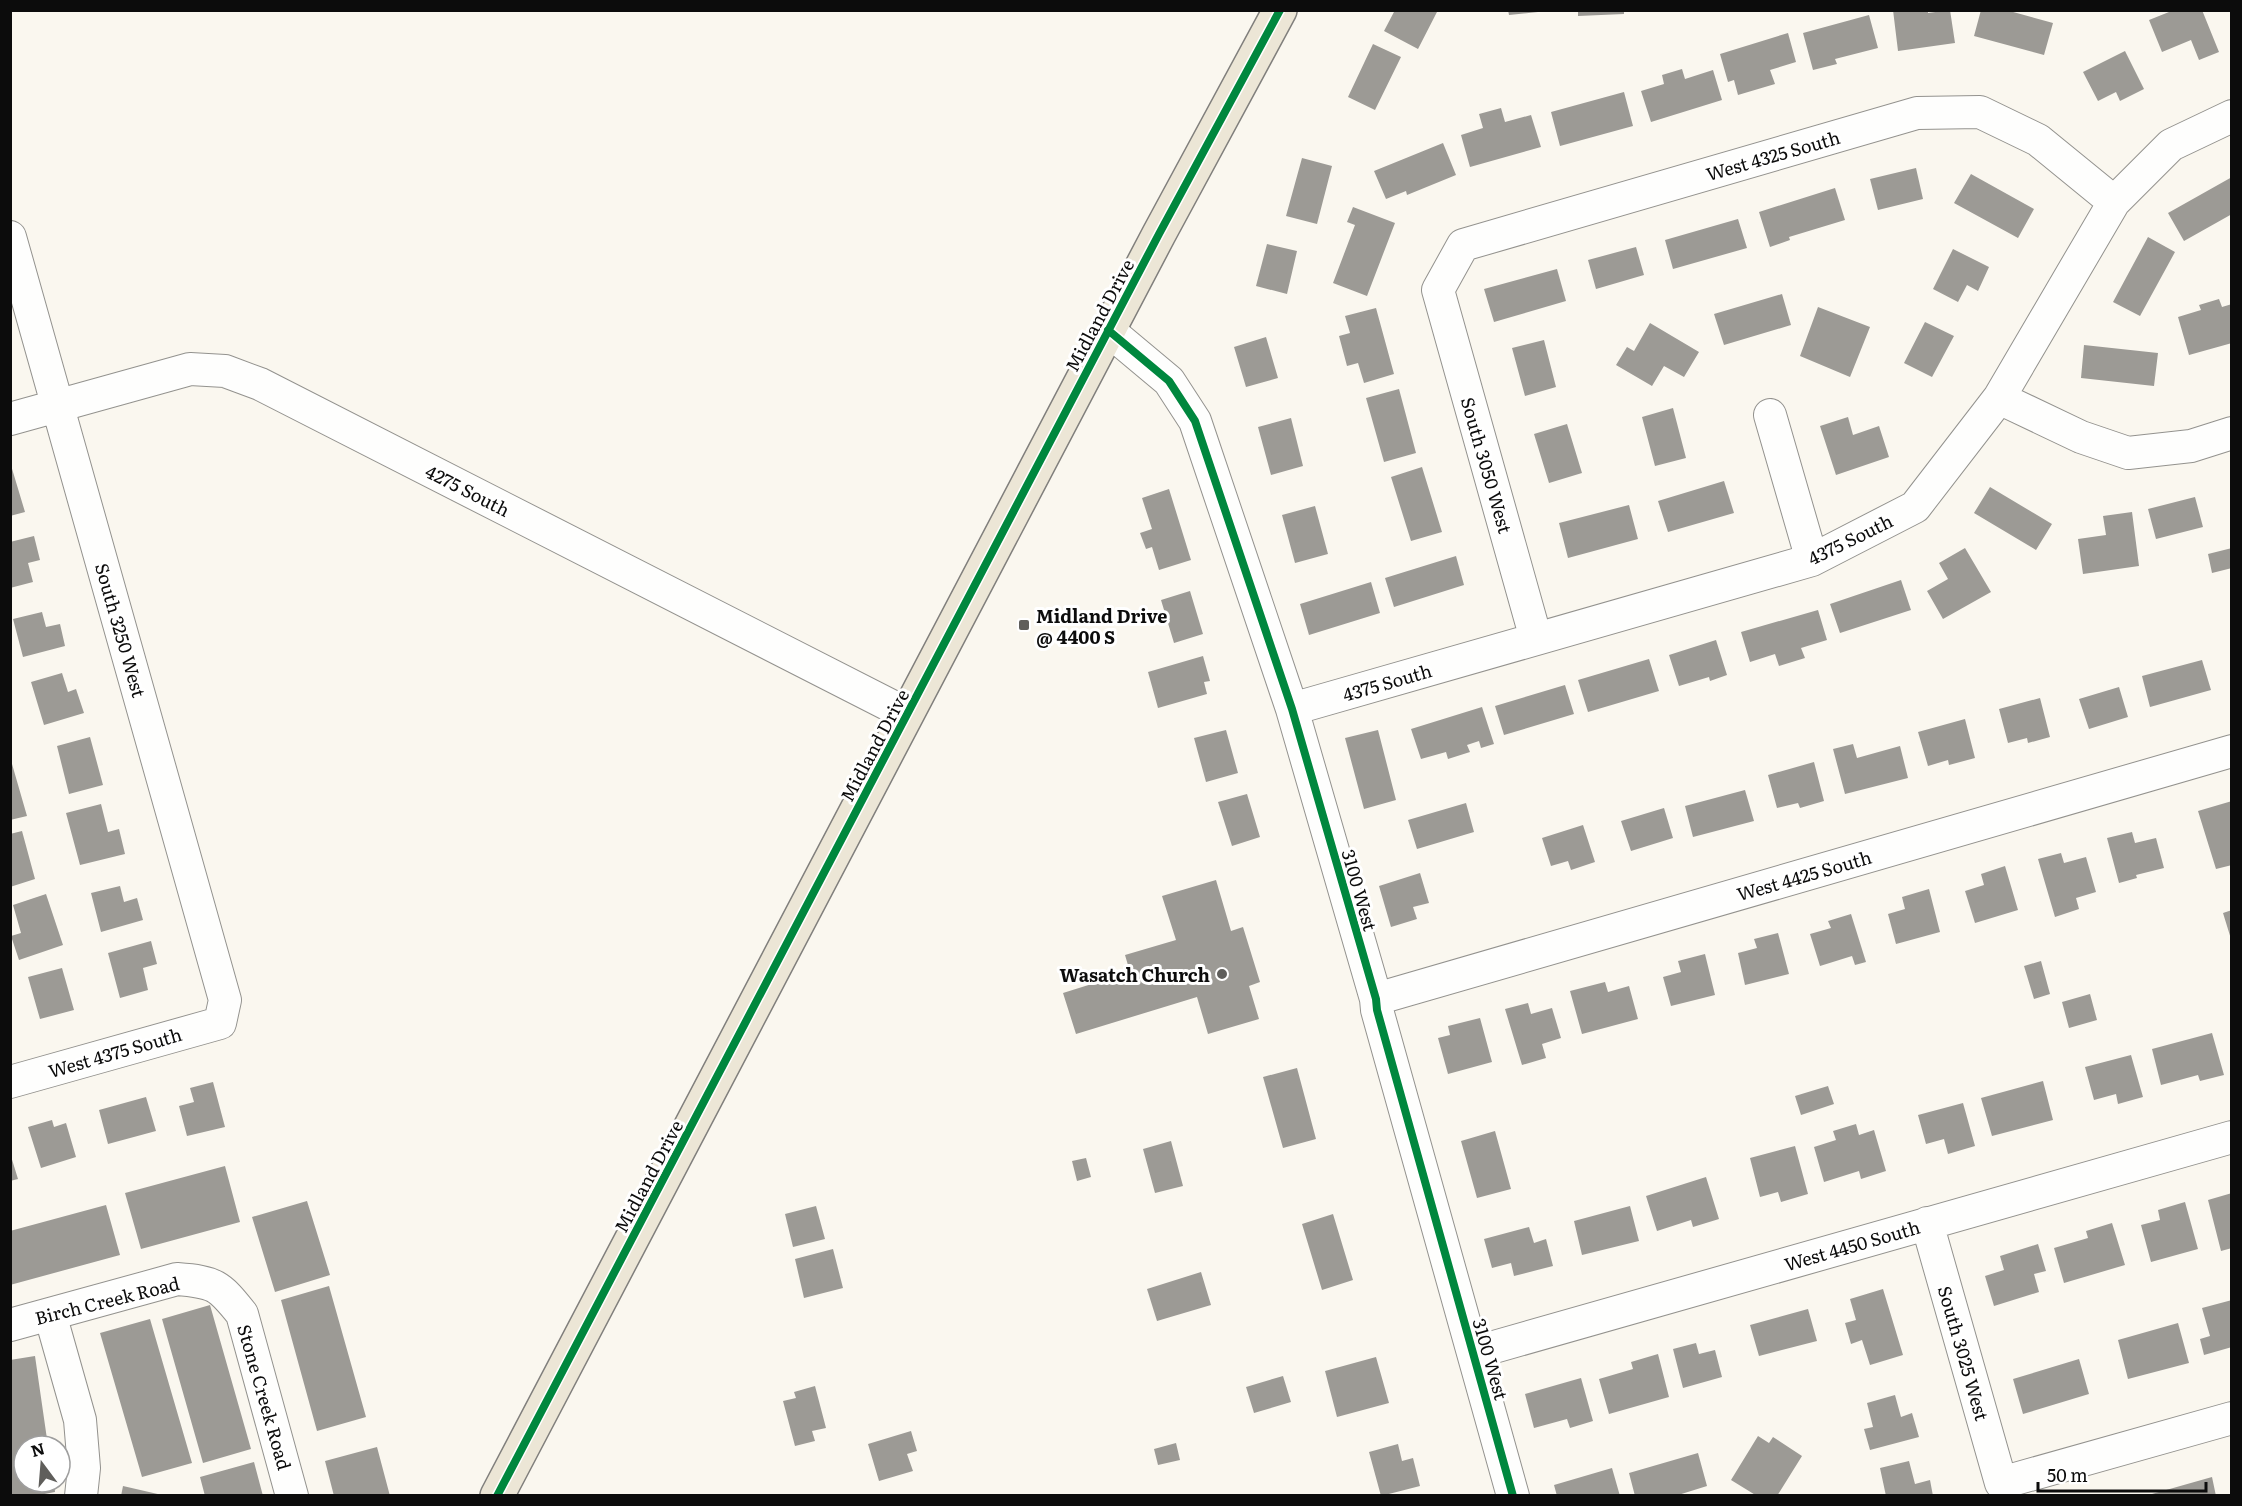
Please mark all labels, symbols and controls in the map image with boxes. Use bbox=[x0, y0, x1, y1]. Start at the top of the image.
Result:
street label: West 4325 South bbox=[1703, 123, 1843, 187]
street label: Midland Drive bbox=[1058, 254, 1140, 376]
street label: South 3050 West bbox=[1455, 394, 1520, 537]
street label: 4275 South bbox=[421, 457, 515, 523]
street label: 4375 South bbox=[1803, 507, 1897, 571]
street label: South 3250 West bbox=[89, 560, 153, 701]
place label: Midland Drive @ 4400 S bbox=[1036, 602, 1167, 650]
marker: Midland Drive @ 4400 S bbox=[1017, 618, 1031, 632]
street label: 4375 South bbox=[1339, 656, 1435, 708]
street label: Midland Drive bbox=[833, 684, 915, 806]
street label: West 4425 South bbox=[1733, 843, 1875, 907]
street label: 3100 West bbox=[1335, 846, 1385, 935]
place label: Wasatch Church bbox=[1060, 961, 1210, 988]
marker: Wasatch Church bbox=[1215, 967, 1229, 981]
street label: West 4375 South bbox=[45, 1020, 185, 1084]
street label: Midland Drive bbox=[607, 1115, 689, 1237]
street label: West 4450 South bbox=[1781, 1213, 1923, 1277]
street label: Birch Creek Road bbox=[32, 1269, 182, 1331]
street label: South 3025 West bbox=[1932, 1282, 1996, 1424]
street label: 3100 West bbox=[1466, 1315, 1516, 1404]
street label: Stone Creek Road bbox=[231, 1321, 299, 1473]
north arrow bbox=[12, 1434, 72, 1494]
text: N bbox=[28, 1435, 47, 1462]
scale bar bbox=[2038, 1455, 2206, 1493]
text: 50 m bbox=[2047, 1461, 2088, 1488]

